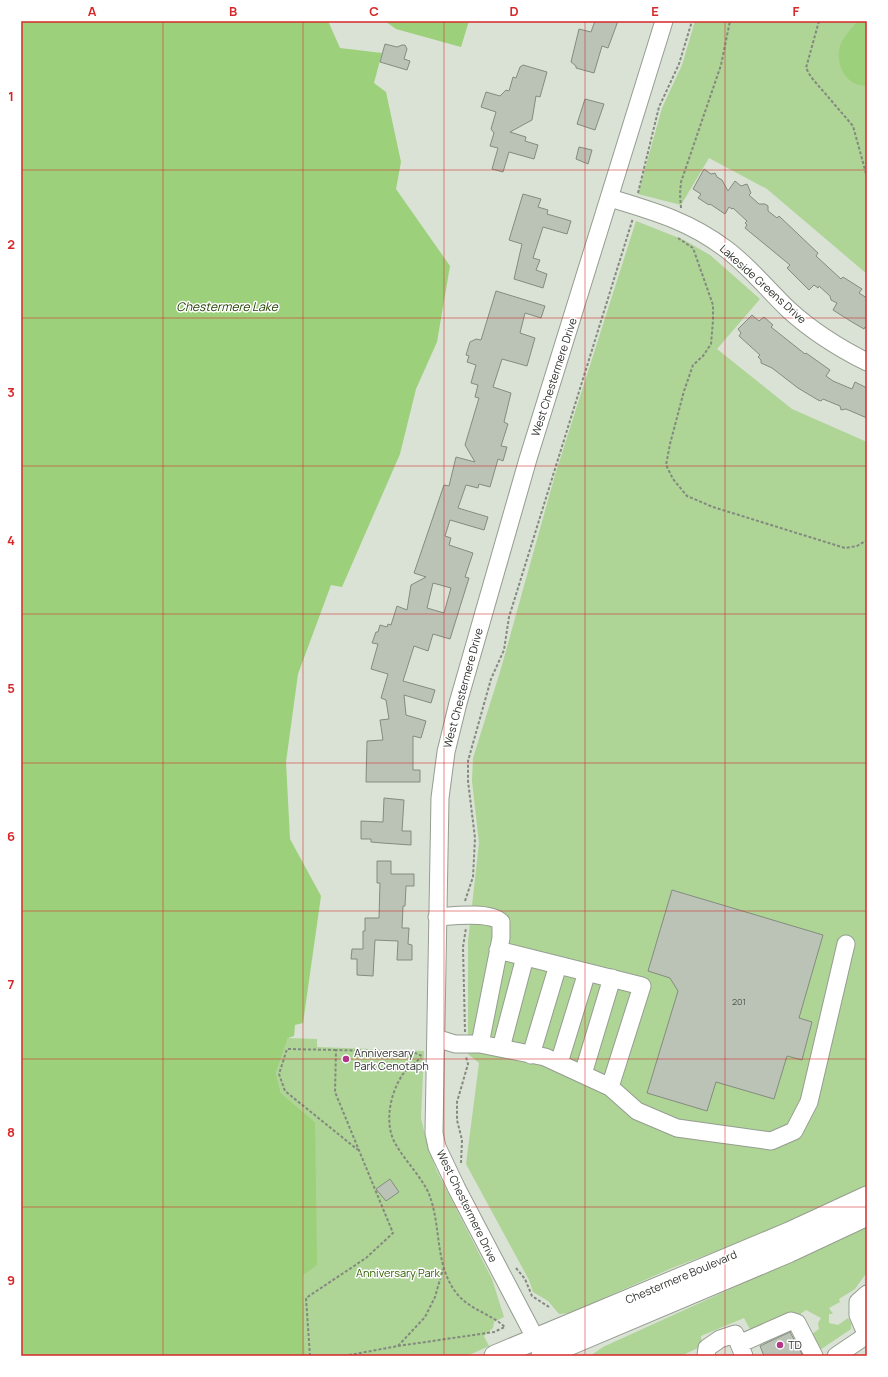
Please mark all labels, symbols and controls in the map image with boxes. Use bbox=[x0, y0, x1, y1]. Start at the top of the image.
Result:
text: A bbox=[88, 2, 97, 20]
text: B bbox=[229, 2, 237, 20]
text: C bbox=[369, 2, 379, 20]
text: D bbox=[509, 2, 519, 20]
text: E bbox=[651, 2, 659, 20]
text: F bbox=[793, 2, 800, 20]
text: 1 bbox=[8, 87, 14, 105]
text: 2 bbox=[7, 235, 15, 253]
street label: Lakeside Greens Drive bbox=[717, 241, 810, 327]
water label: Chestermere Lake bbox=[176, 298, 279, 315]
street label: West Chestermere Drive bbox=[527, 315, 580, 438]
text: 3 bbox=[7, 383, 15, 401]
text: 4 bbox=[7, 531, 15, 549]
street label: West Chestermere Drive bbox=[439, 626, 486, 749]
text: 5 bbox=[7, 679, 15, 697]
text: 6 bbox=[7, 827, 15, 845]
text: 7 bbox=[8, 975, 15, 993]
house number: 201 bbox=[732, 995, 746, 1008]
place label: Anniversary Park Cenotaph bbox=[354, 1045, 429, 1073]
marker: Anniversary Park Cenotaph bbox=[341, 1054, 351, 1064]
text: 8 bbox=[7, 1123, 15, 1141]
street label: West Chestermere Drive bbox=[434, 1147, 502, 1265]
street label: Chestermere Boulevard bbox=[623, 1246, 739, 1307]
park label: Anniversary Park bbox=[356, 1265, 440, 1280]
text: 9 bbox=[7, 1271, 15, 1289]
place label: TD bbox=[788, 1337, 802, 1352]
marker: TD bbox=[775, 1340, 785, 1350]

